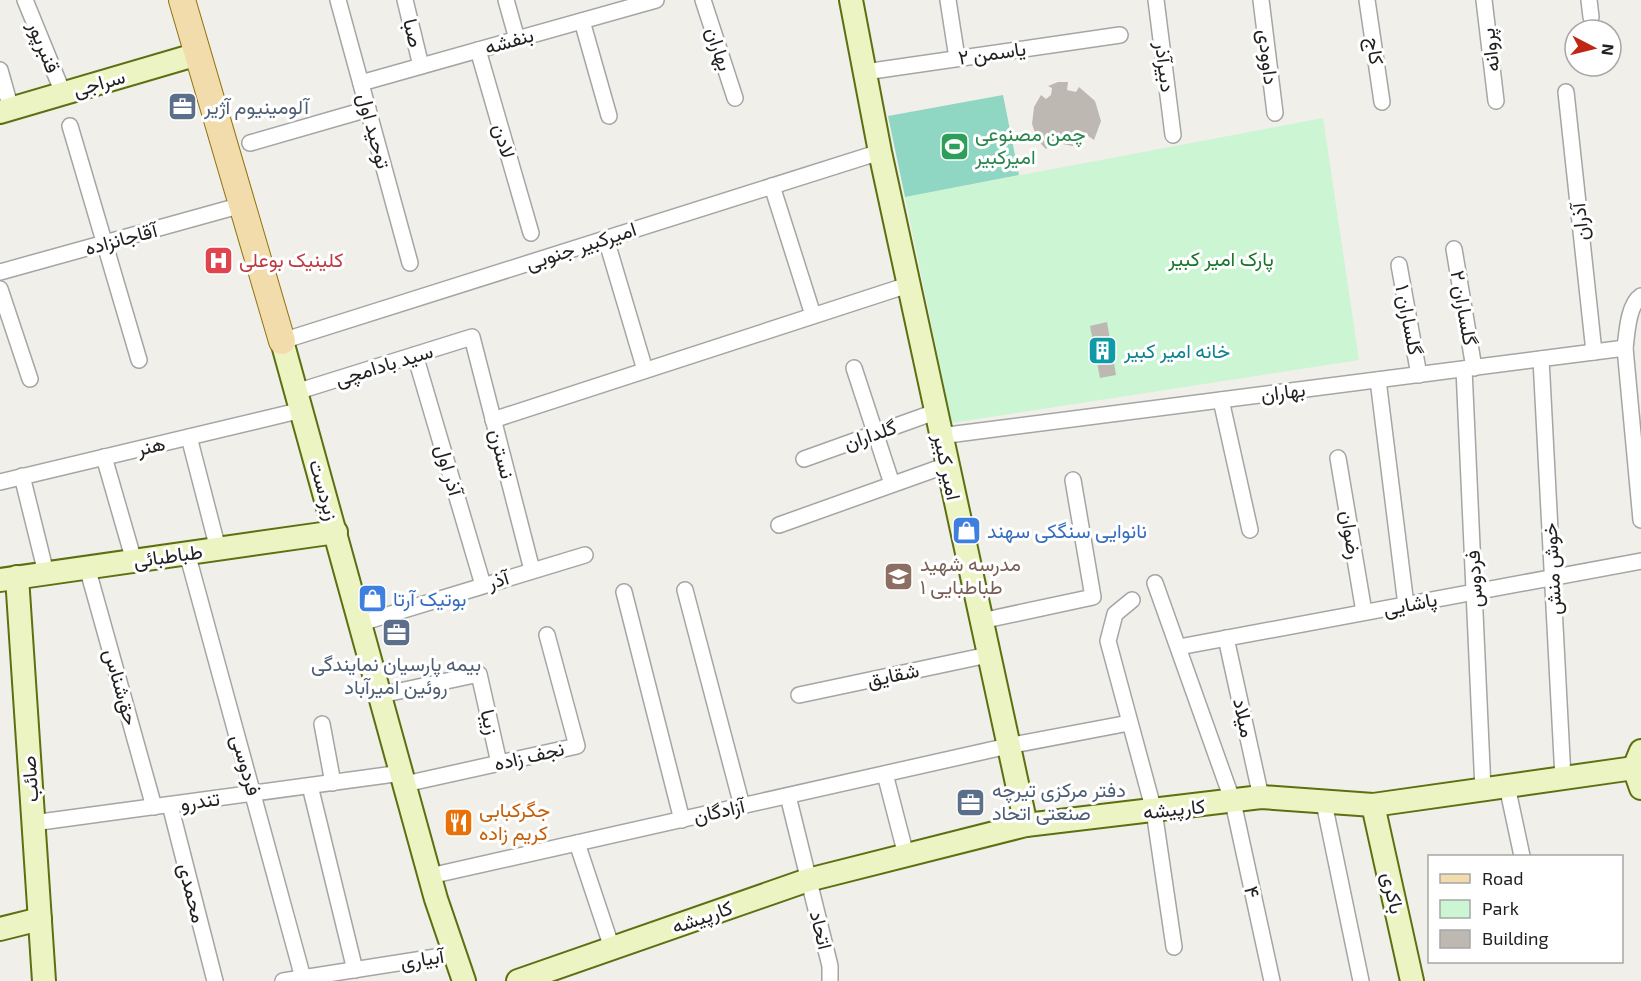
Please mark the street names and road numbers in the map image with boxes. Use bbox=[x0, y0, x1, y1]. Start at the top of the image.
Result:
street label: قنبرپور bbox=[21, 16, 66, 77]
street label: صبا bbox=[398, 16, 429, 50]
street label: بنفشه bbox=[481, 22, 536, 59]
street label: بهاران bbox=[700, 24, 738, 74]
street label: پروانه bbox=[1474, 26, 1507, 73]
street label: داوودی bbox=[1252, 28, 1284, 86]
street label: یاسمن ۲ bbox=[956, 35, 1027, 70]
street label: کاج bbox=[1359, 36, 1390, 67]
street label: دبیرآذر bbox=[1149, 39, 1181, 94]
street label: سراجی bbox=[70, 63, 128, 103]
street label: توحید اول bbox=[351, 90, 397, 172]
street label: لادن bbox=[489, 121, 521, 161]
street label: آذران bbox=[1565, 200, 1595, 242]
street label: امیرکبیر جنوبی bbox=[522, 216, 640, 276]
street label: آقاجانزاده bbox=[82, 217, 161, 261]
street label: گلساران ۲ bbox=[1445, 268, 1483, 348]
street label: گلساران ۱ bbox=[1389, 283, 1429, 358]
street label: سید بادامچی bbox=[332, 338, 436, 393]
street label: بهاران bbox=[1259, 376, 1307, 408]
street label: گلداران bbox=[840, 414, 900, 456]
street label: نسترن bbox=[483, 426, 521, 482]
street label: هنر bbox=[133, 430, 168, 462]
street label: امیر کبیر bbox=[927, 431, 967, 502]
street label: آذر اول bbox=[429, 441, 469, 500]
street label: زبردست bbox=[303, 456, 345, 524]
street label: رضوان bbox=[1334, 509, 1368, 561]
street label: خوش منش bbox=[1537, 522, 1567, 616]
street label: طباطبائی bbox=[132, 538, 204, 573]
street label: فردوس bbox=[1460, 550, 1488, 608]
street label: آذر bbox=[483, 564, 513, 596]
street label: پاشایی bbox=[1381, 586, 1439, 623]
street label: حق‌شناس bbox=[99, 646, 144, 728]
street label: شقایق bbox=[865, 657, 921, 692]
street label: میلاد bbox=[1228, 696, 1261, 740]
street label: زیبا bbox=[474, 707, 506, 737]
street label: فردوسی bbox=[225, 731, 267, 799]
street label: نجف زاده bbox=[491, 735, 567, 777]
street label: صائب bbox=[15, 755, 44, 803]
street label: تندرو bbox=[179, 785, 221, 817]
street label: آزادگان bbox=[691, 792, 748, 829]
street label: کارپیشه bbox=[1142, 793, 1207, 826]
street label: محمدی bbox=[173, 860, 212, 925]
street label: باکری bbox=[1376, 870, 1410, 916]
street label: ۴ bbox=[1240, 884, 1266, 900]
street label: کارپیشه bbox=[668, 895, 736, 940]
street label: اتحاد bbox=[806, 908, 838, 952]
street label: آبیاری bbox=[398, 943, 447, 975]

